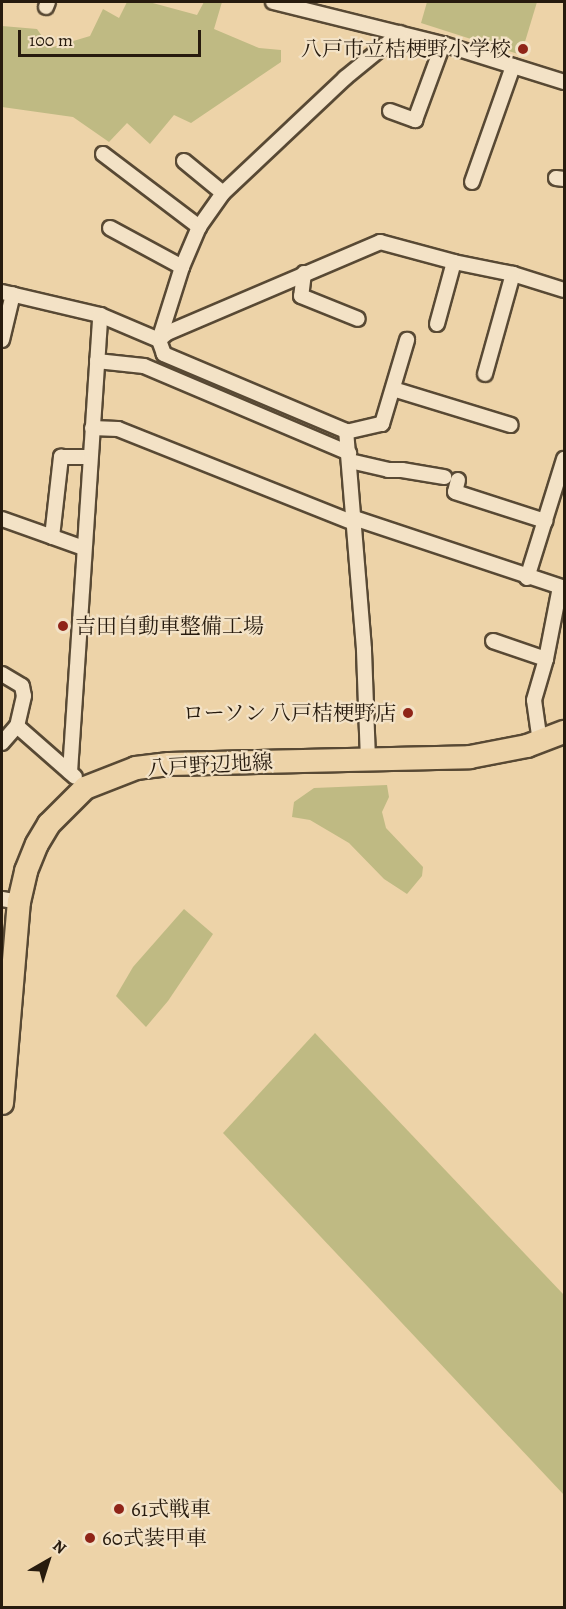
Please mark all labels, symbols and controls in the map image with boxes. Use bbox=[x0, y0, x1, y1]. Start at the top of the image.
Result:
scale bar bbox=[21, 18, 204, 56]
text: 100 m bbox=[29, 28, 73, 52]
place label: 八戸市立桔梗野小学校 bbox=[301, 36, 511, 62]
marker: 八戸市立桔梗野小学校 bbox=[516, 42, 530, 56]
place label: 吉田自動車整備工場 bbox=[75, 613, 264, 639]
marker: 吉田自動車整備工場 bbox=[56, 619, 70, 633]
place label: ローソン 八戸桔梗野店 bbox=[182, 700, 396, 726]
marker: ローソン 八戸桔梗野店 bbox=[401, 706, 415, 720]
street label: 八戸野辺地線 bbox=[146, 749, 274, 781]
place label: 61式戦車 bbox=[131, 1496, 211, 1522]
marker: 61式戦車 bbox=[112, 1502, 126, 1516]
place label: 60式装甲車 bbox=[102, 1525, 207, 1551]
north arrow bbox=[18, 1531, 78, 1591]
marker: 60式装甲車 bbox=[83, 1531, 97, 1545]
text: N bbox=[48, 1535, 71, 1559]

